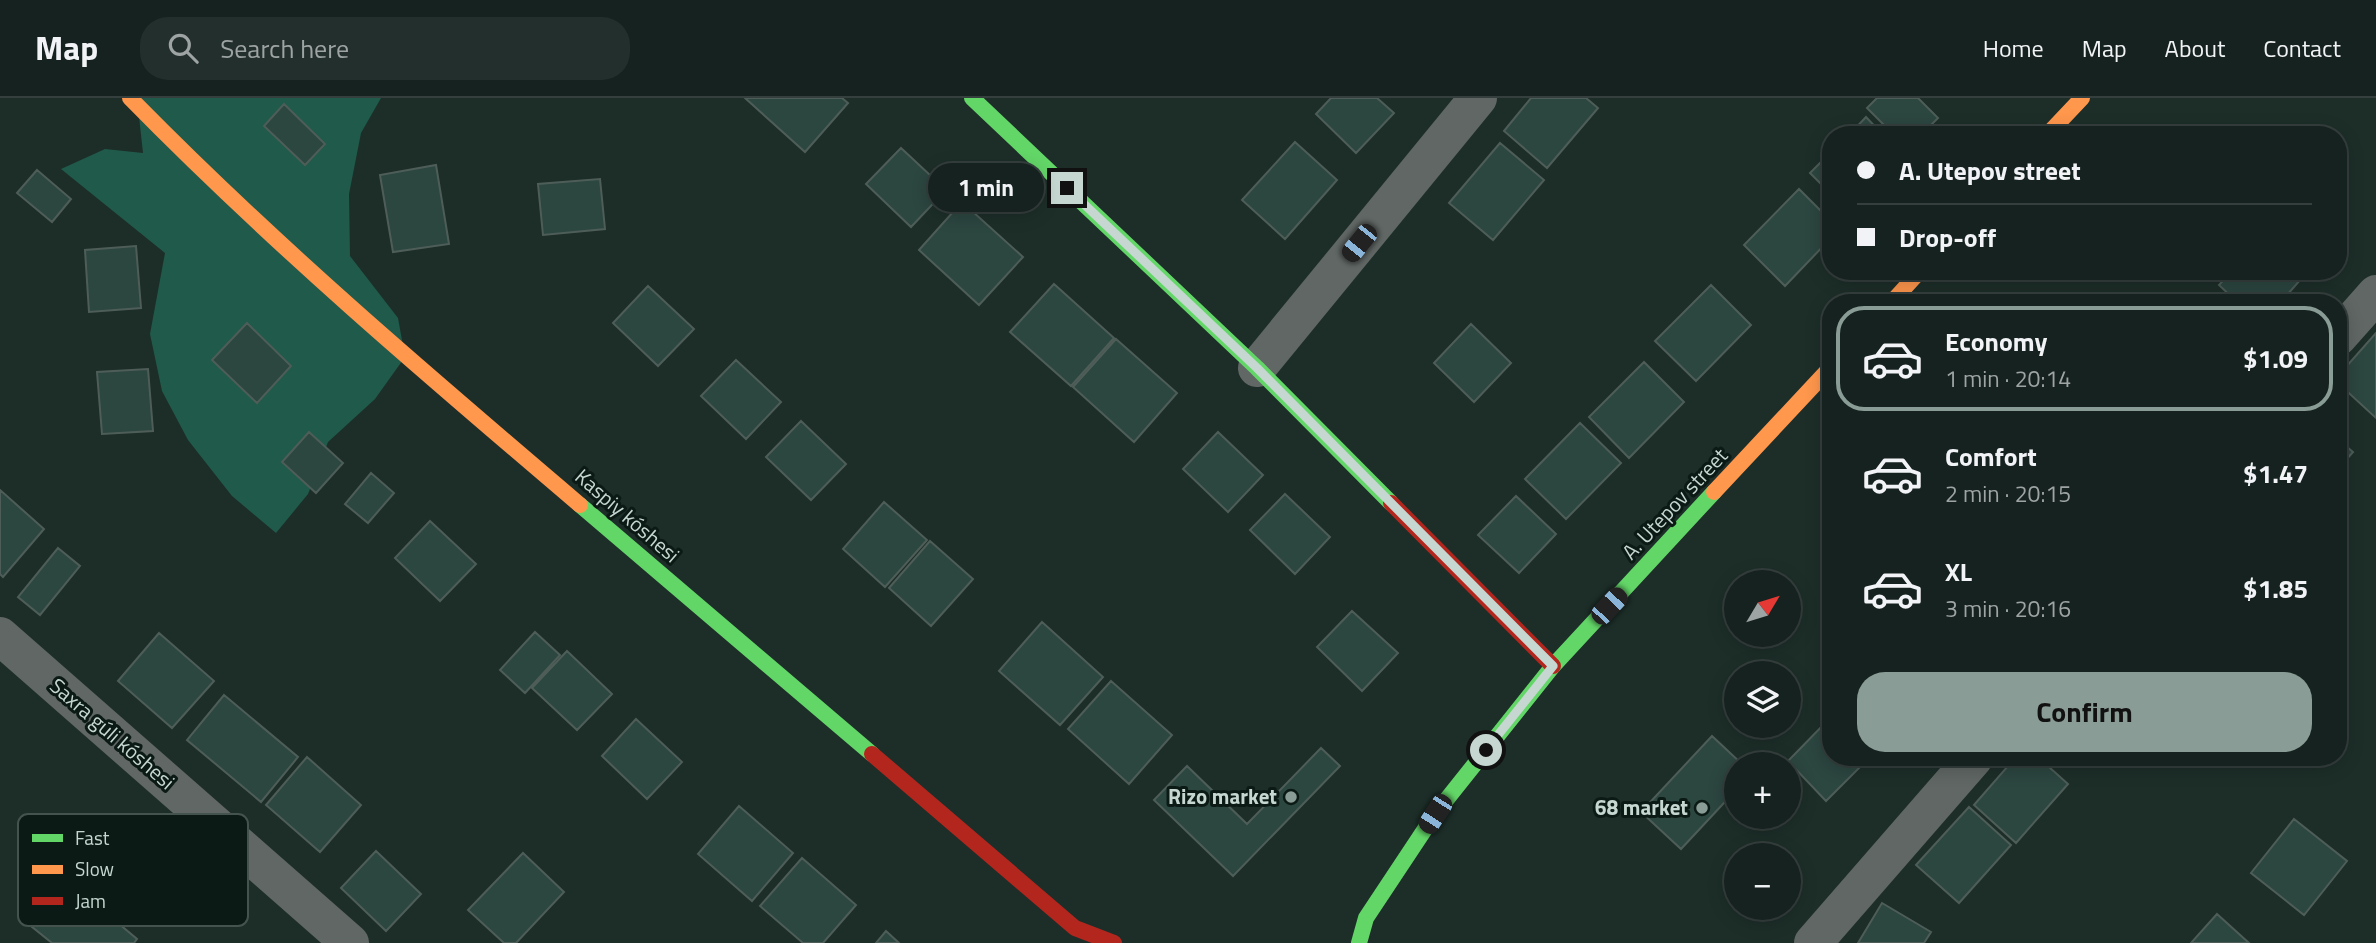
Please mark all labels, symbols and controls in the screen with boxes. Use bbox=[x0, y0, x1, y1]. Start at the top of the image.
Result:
search box bbox=[140, 17, 630, 80]
text: Map bbox=[35, 23, 98, 73]
icon: search bbox=[164, 29, 202, 67]
text: Search here bbox=[220, 29, 349, 68]
text: Home bbox=[1983, 30, 2044, 66]
text: Map bbox=[2082, 30, 2127, 66]
text: About bbox=[2165, 30, 2225, 66]
text: Contact bbox=[2263, 30, 2341, 66]
text: A. Utepov street bbox=[1899, 151, 2081, 190]
callout: 1 min bbox=[927, 164, 1042, 212]
text: 1 min bbox=[958, 170, 1014, 205]
route end bbox=[1051, 172, 1083, 204]
text: Drop-off bbox=[1899, 218, 1996, 257]
car bbox=[1338, 220, 1381, 266]
text: Economy bbox=[1945, 322, 2047, 361]
icon: car bbox=[1861, 327, 1924, 390]
text: $1.09 bbox=[2243, 339, 2308, 378]
text: 1 min · 20:14 bbox=[1945, 361, 2071, 396]
text: Comfort bbox=[1945, 437, 2037, 476]
street label: A. Utepov street bbox=[1614, 440, 1735, 566]
icon: car bbox=[1861, 442, 1924, 505]
text: $1.47 bbox=[2243, 454, 2308, 493]
street label: Kaspiy kóshesi bbox=[568, 461, 687, 570]
text: 2 min · 20:15 bbox=[1945, 476, 2071, 511]
text: XL bbox=[1945, 552, 1972, 591]
icon: car bbox=[1861, 557, 1924, 620]
text: $1.85 bbox=[2243, 569, 2308, 608]
north arrow bbox=[1724, 570, 1801, 648]
map controls bbox=[1724, 570, 1801, 920]
car bbox=[1587, 583, 1632, 629]
text: 3 min · 20:16 bbox=[1945, 591, 2071, 626]
button: layers bbox=[1724, 661, 1801, 738]
street label: Saxra gúli kóshesi bbox=[43, 670, 182, 797]
button: Confirm bbox=[1857, 672, 2312, 752]
route start bbox=[1470, 734, 1502, 766]
button: + bbox=[1724, 752, 1801, 829]
place label: Rizo market bbox=[1168, 780, 1277, 812]
marker: Rizo market bbox=[1283, 789, 1299, 805]
car bbox=[1415, 791, 1456, 837]
place label: 68 market bbox=[1595, 791, 1688, 823]
marker: 68 market bbox=[1694, 800, 1710, 816]
legend bbox=[18, 814, 248, 926]
text: Fast bbox=[75, 823, 110, 852]
button: − bbox=[1724, 843, 1801, 920]
text: Slow bbox=[75, 854, 114, 883]
text: Jam bbox=[75, 886, 106, 915]

